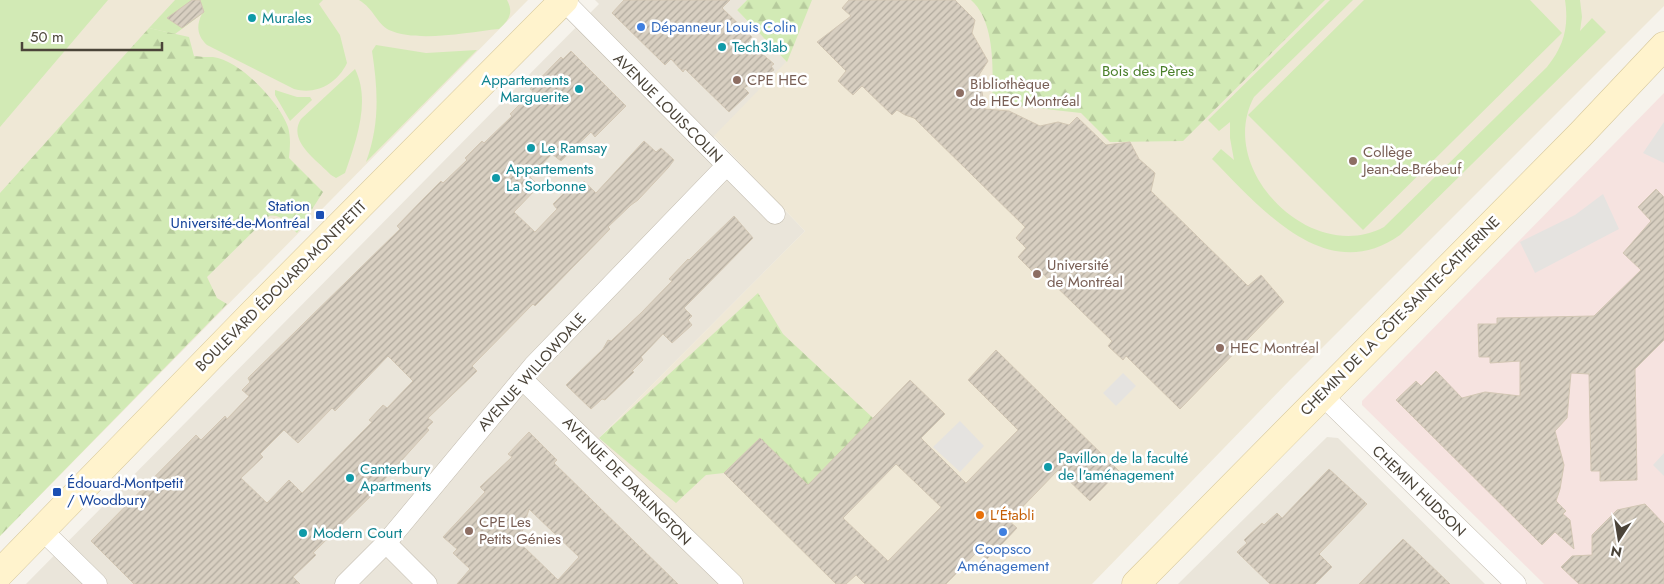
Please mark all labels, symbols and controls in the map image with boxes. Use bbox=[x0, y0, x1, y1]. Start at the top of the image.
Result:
place label: Murales bbox=[262, 7, 312, 29]
marker: Murales bbox=[246, 12, 258, 24]
place label: Dépanneur Louis Colin bbox=[651, 16, 797, 38]
scale bar bbox=[22, 20, 162, 52]
marker: Dépanneur Louis Colin bbox=[635, 21, 647, 33]
text: 50 m bbox=[30, 26, 64, 48]
place label: Tech3lab bbox=[732, 36, 788, 58]
marker: Tech3lab bbox=[716, 41, 728, 53]
street label: AVENUE LOUIS-COLIN bbox=[608, 48, 728, 168]
park label: Bois des Pères bbox=[1102, 60, 1194, 82]
place label: Appartements Marguerite bbox=[481, 69, 569, 108]
place label: CPE HEC bbox=[747, 69, 808, 91]
place label: Bibliothèque de HEC Montréal bbox=[970, 73, 1080, 112]
marker: CPE HEC bbox=[731, 74, 743, 86]
marker: Appartements Marguerite bbox=[573, 83, 585, 95]
marker: Bibliothèque de HEC Montréal bbox=[954, 87, 966, 99]
place label: Le Ramsay bbox=[541, 137, 607, 159]
place label: Collège Jean-de-Brébeuf bbox=[1361, 141, 1462, 180]
marker: Le Ramsay bbox=[525, 142, 537, 154]
marker: Collège Jean-de-Brébeuf bbox=[1347, 155, 1359, 167]
place label: Appartements La Sorbonne bbox=[506, 158, 594, 197]
marker: Appartements La Sorbonne bbox=[490, 172, 502, 184]
place label: Station Université-de-Montréal bbox=[171, 195, 310, 234]
street label: BOULEVARD ÉDOUARD-MONTPETIT bbox=[190, 195, 372, 377]
marker: Station Université-de-Montréal bbox=[314, 209, 326, 221]
street label: CHEMIN DE LA CÔTE-SAINTE-CATHERINE bbox=[1295, 211, 1505, 421]
place label: Université de Montréal bbox=[1047, 254, 1123, 293]
marker: Université de Montréal bbox=[1031, 268, 1043, 280]
street label: AVENUE WILLOWDALE bbox=[473, 308, 591, 436]
place label: HEC Montréal bbox=[1230, 337, 1319, 359]
marker: HEC Montréal bbox=[1214, 342, 1226, 354]
street label: AVENUE DE DARLINGTON bbox=[558, 412, 696, 550]
street label: CHEMIN HUDSON bbox=[1367, 440, 1471, 542]
place label: Pavillon de la faculté de l'aménagement bbox=[1058, 447, 1188, 486]
place label: Canterbury Apartments bbox=[360, 458, 431, 497]
marker: Pavillon de la faculté de l'aménagement bbox=[1042, 461, 1054, 473]
place label: Édouard-Montpetit / Woodbury bbox=[67, 472, 184, 511]
marker: Canterbury Apartments bbox=[344, 472, 356, 484]
marker: Édouard-Montpetit / Woodbury bbox=[51, 486, 63, 498]
place label: L'Établi bbox=[990, 504, 1035, 526]
marker: L'Établi bbox=[974, 509, 986, 521]
place label: CPE Les Petits Génies bbox=[479, 511, 561, 550]
north arrow bbox=[1594, 514, 1644, 564]
place label: Modern Court bbox=[313, 522, 403, 544]
marker: CPE Les Petits Génies bbox=[463, 525, 475, 537]
marker: Coopsco Aménagement bbox=[997, 526, 1009, 538]
marker: Modern Court bbox=[297, 527, 309, 539]
place label: Coopsco Aménagement bbox=[957, 538, 1049, 577]
text: N bbox=[1609, 541, 1624, 563]

